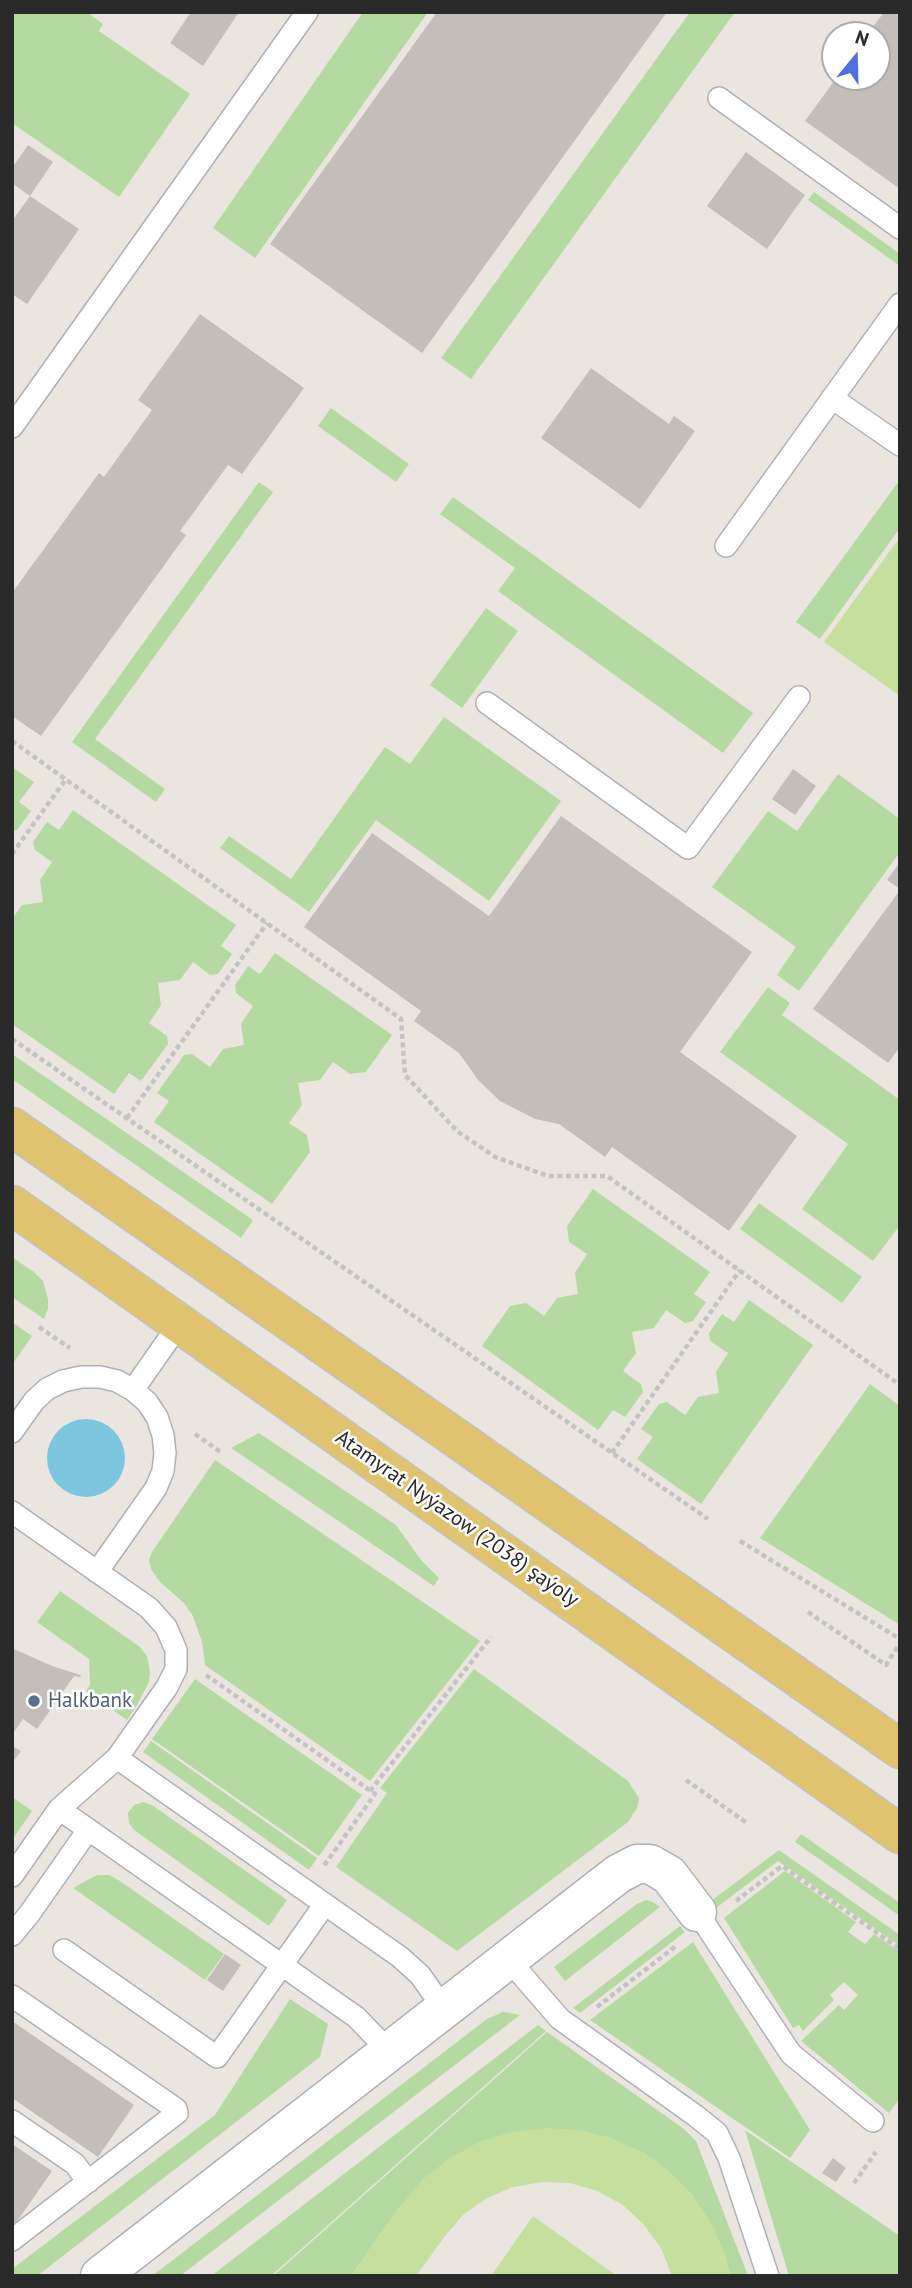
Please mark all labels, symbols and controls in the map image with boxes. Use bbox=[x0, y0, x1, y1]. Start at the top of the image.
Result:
north arrow bbox=[821, 21, 891, 91]
text: N bbox=[852, 25, 872, 51]
street label: Atamyrat Nyýazow (2038) şaýoly bbox=[331, 1425, 583, 1613]
place label: Halkbank bbox=[48, 1688, 132, 1714]
marker: Halkbank bbox=[26, 1693, 42, 1709]

